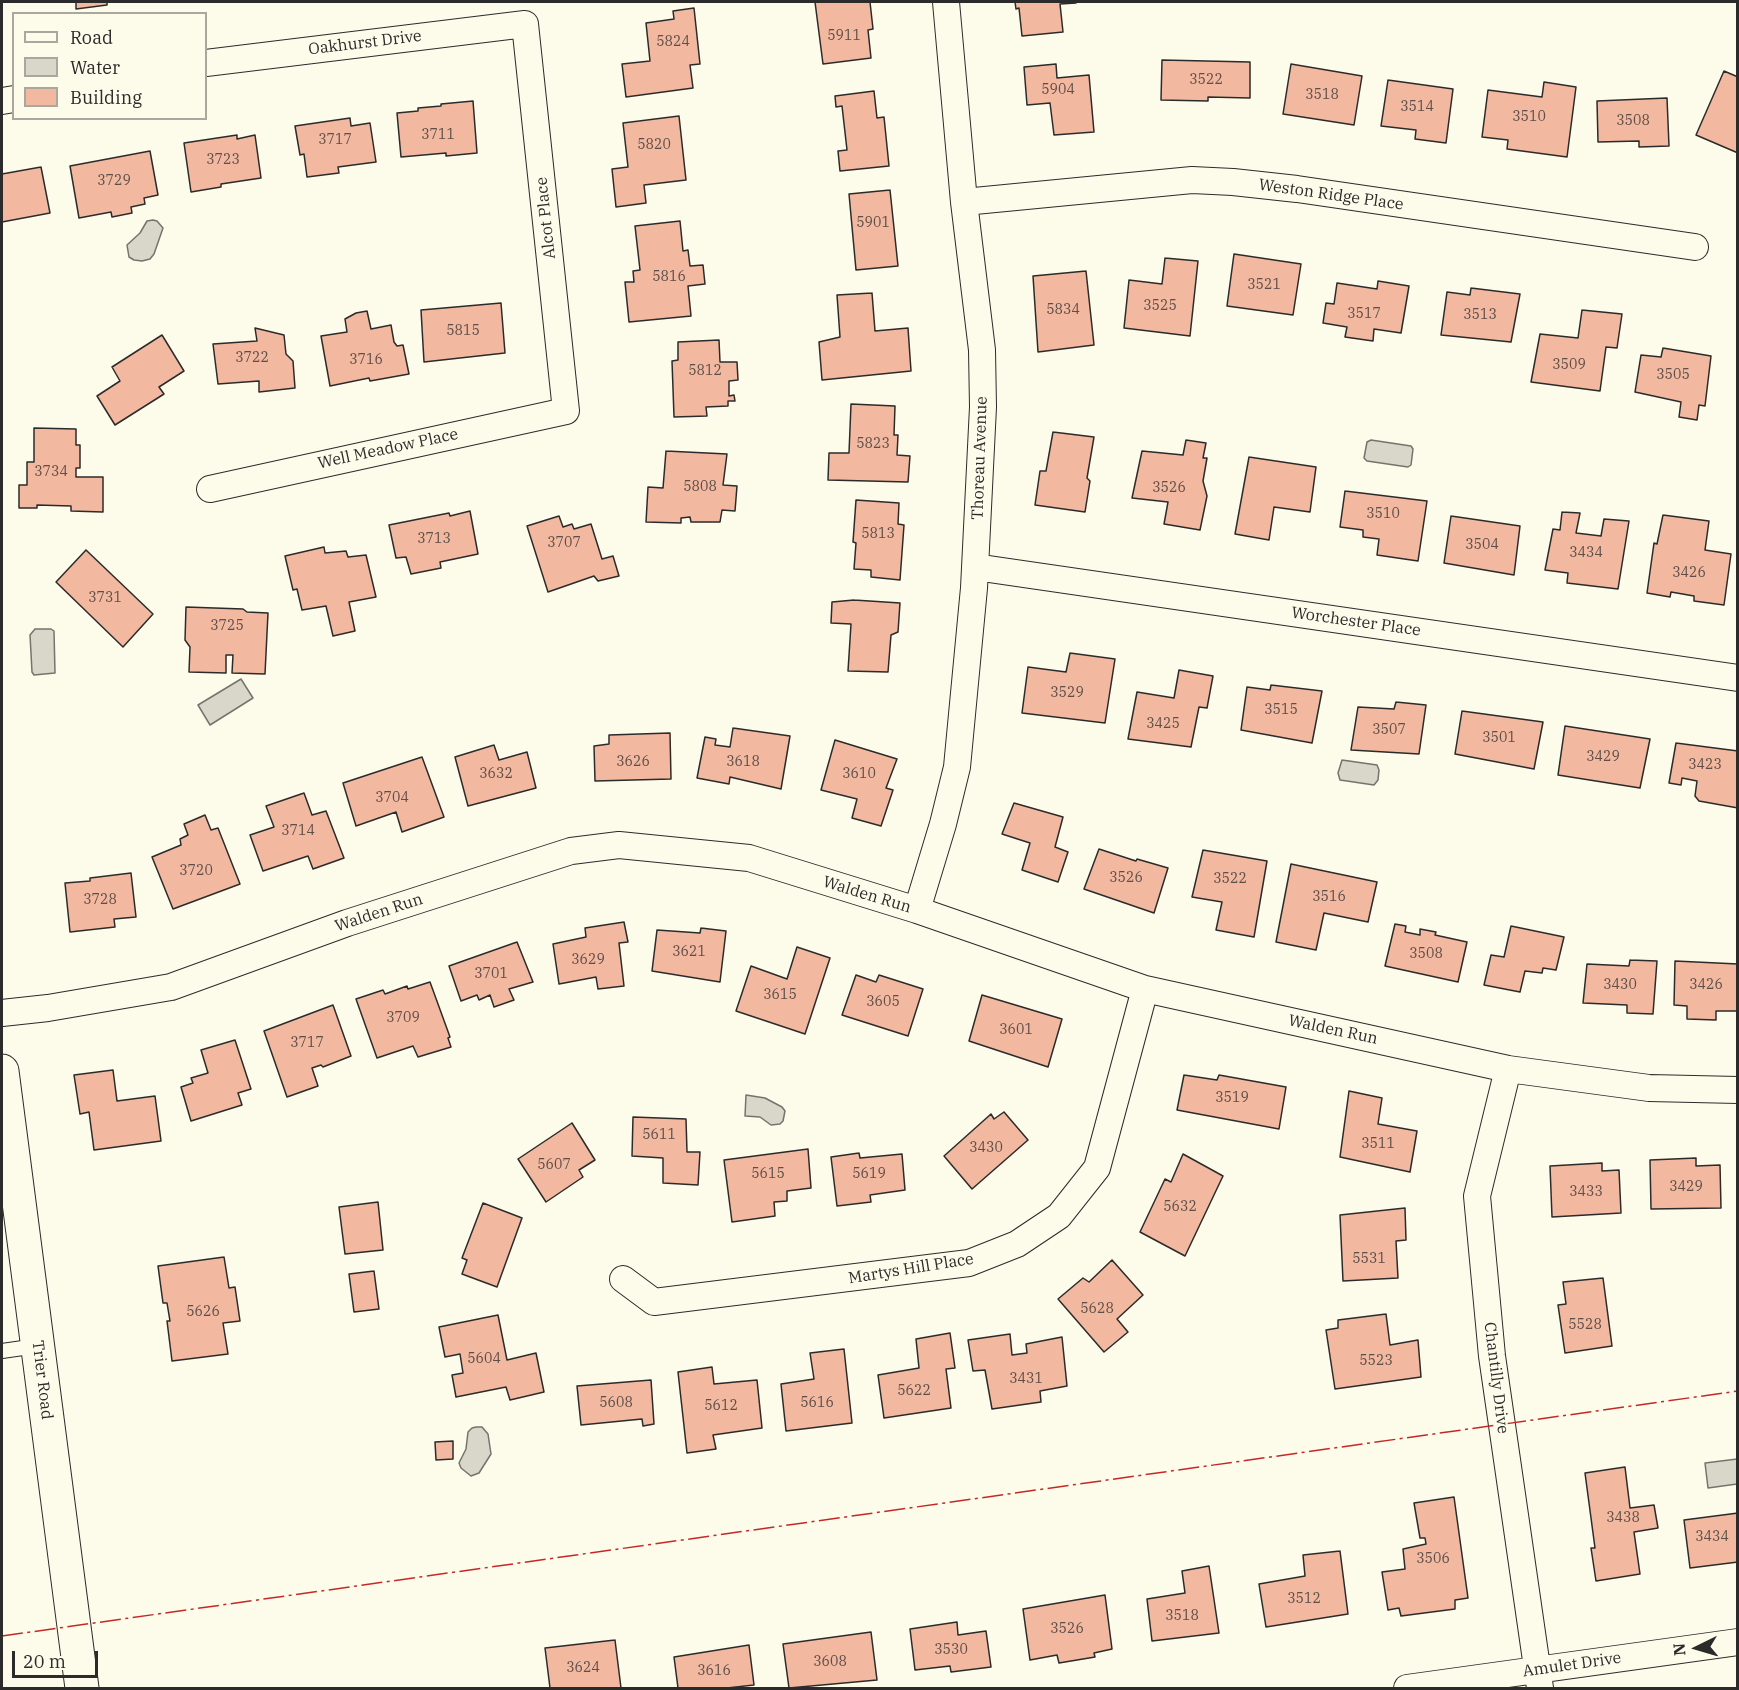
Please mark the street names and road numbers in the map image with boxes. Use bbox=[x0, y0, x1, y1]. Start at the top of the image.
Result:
street label: Oakhurst Drive bbox=[307, 27, 423, 59]
street label: Weston Ridge Place bbox=[1257, 175, 1405, 215]
street label: Alcot Place bbox=[532, 176, 560, 260]
street label: Thoreau Avenue bbox=[968, 396, 992, 520]
street label: Well Meadow Place bbox=[316, 425, 460, 473]
street label: Worchester Place bbox=[1290, 603, 1422, 641]
street label: Walden Run bbox=[821, 873, 913, 917]
street label: Walden Run bbox=[333, 890, 425, 936]
street label: Walden Run bbox=[1286, 1011, 1380, 1049]
street label: Martys Hill Place bbox=[847, 1250, 975, 1288]
street label: Chantilly Drive bbox=[1480, 1321, 1512, 1435]
street label: Trier Road bbox=[28, 1339, 56, 1421]
street label: Amulet Drive bbox=[1522, 1649, 1622, 1681]

